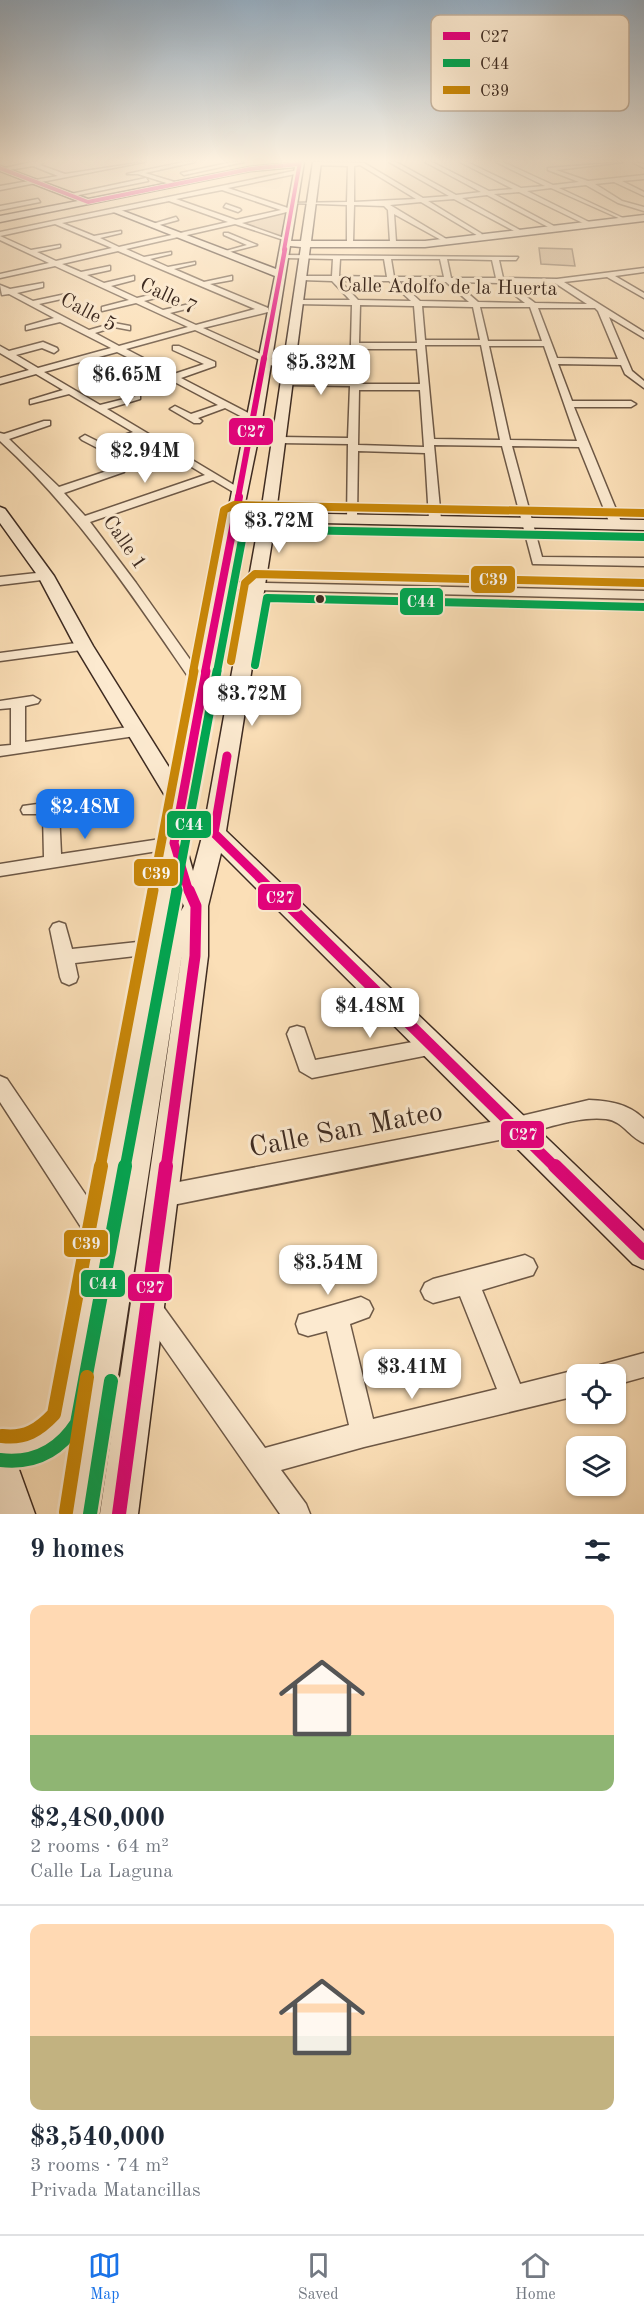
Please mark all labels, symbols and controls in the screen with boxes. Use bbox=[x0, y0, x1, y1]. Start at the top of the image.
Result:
legend bbox=[431, 15, 629, 111]
text: C27 bbox=[480, 30, 509, 46]
text: C44 bbox=[480, 57, 509, 73]
text: C39 bbox=[480, 84, 509, 100]
street label: Calle 7 bbox=[136, 275, 200, 319]
street label: Calle Adolfo de la Huerta bbox=[338, 276, 558, 300]
street label: Calle 5 bbox=[57, 290, 119, 336]
pin: $5.32M bbox=[272, 345, 370, 396]
text: $5.32M bbox=[286, 354, 356, 374]
pin: $6.65M bbox=[78, 357, 176, 408]
text: $6.65M bbox=[92, 366, 162, 386]
line badge: C27 bbox=[228, 417, 274, 446]
text: C27 bbox=[236, 425, 266, 441]
pin: $2.94M bbox=[96, 433, 194, 484]
text: $2.94M bbox=[110, 442, 180, 462]
pin: $3.72M bbox=[230, 503, 328, 554]
street label: Calle 1 bbox=[98, 512, 150, 574]
text: $3.72M bbox=[244, 512, 314, 532]
line badge: C39 bbox=[470, 565, 516, 594]
text: C39 bbox=[478, 573, 508, 589]
line badge: C44 bbox=[399, 587, 444, 616]
unlabelled marker bbox=[314, 593, 326, 605]
text: C44 bbox=[406, 595, 436, 611]
pin: $3.72M bbox=[203, 676, 301, 727]
text: $3.72M bbox=[217, 685, 287, 705]
pin: $2.48M bbox=[36, 789, 134, 840]
text: $2.48M bbox=[50, 798, 120, 818]
line badge: C44 bbox=[166, 810, 212, 839]
text: C44 bbox=[174, 818, 204, 834]
line badge: C39 bbox=[133, 858, 179, 887]
text: C39 bbox=[141, 867, 171, 883]
line badge: C27 bbox=[257, 883, 302, 911]
text: C27 bbox=[265, 891, 295, 907]
pin: $4.48M bbox=[321, 988, 419, 1039]
text: $4.48M bbox=[335, 997, 405, 1017]
street label: Calle San Mateo bbox=[247, 1099, 445, 1163]
line badge: C27 bbox=[500, 1120, 545, 1149]
text: C27 bbox=[508, 1128, 538, 1144]
line badge: C39 bbox=[63, 1229, 109, 1258]
text: C39 bbox=[71, 1237, 101, 1253]
pin: $3.54M bbox=[279, 1245, 377, 1296]
text: $3.54M bbox=[293, 1254, 363, 1274]
line badge: C44 bbox=[80, 1269, 126, 1298]
line badge: C27 bbox=[127, 1273, 173, 1302]
text: C44 bbox=[88, 1277, 118, 1293]
text: C27 bbox=[135, 1281, 165, 1297]
pin: $3.41M bbox=[363, 1349, 461, 1400]
text: $3.41M bbox=[377, 1358, 447, 1378]
map controls bbox=[566, 1364, 626, 1496]
button: locate bbox=[566, 1364, 626, 1424]
button: layers bbox=[566, 1436, 626, 1496]
icon: filters bbox=[581, 1534, 614, 1567]
text: 9 homes bbox=[30, 1537, 124, 1563]
icon: home bbox=[268, 1644, 376, 1752]
text: $2,480,000 bbox=[30, 1806, 165, 1832]
text: 2 rooms · 64 m² bbox=[30, 1837, 169, 1857]
text: Calle La Laguna bbox=[30, 1862, 173, 1882]
icon: home bbox=[268, 1963, 376, 2071]
text: $3,540,000 bbox=[30, 2125, 165, 2151]
text: 3 rooms · 74 m² bbox=[30, 2156, 169, 2176]
text: Privada Matancillas bbox=[30, 2181, 201, 2201]
tab: Map bbox=[88, 2249, 121, 2305]
tab: Saved bbox=[298, 2249, 339, 2305]
tab: Home bbox=[515, 2249, 556, 2305]

